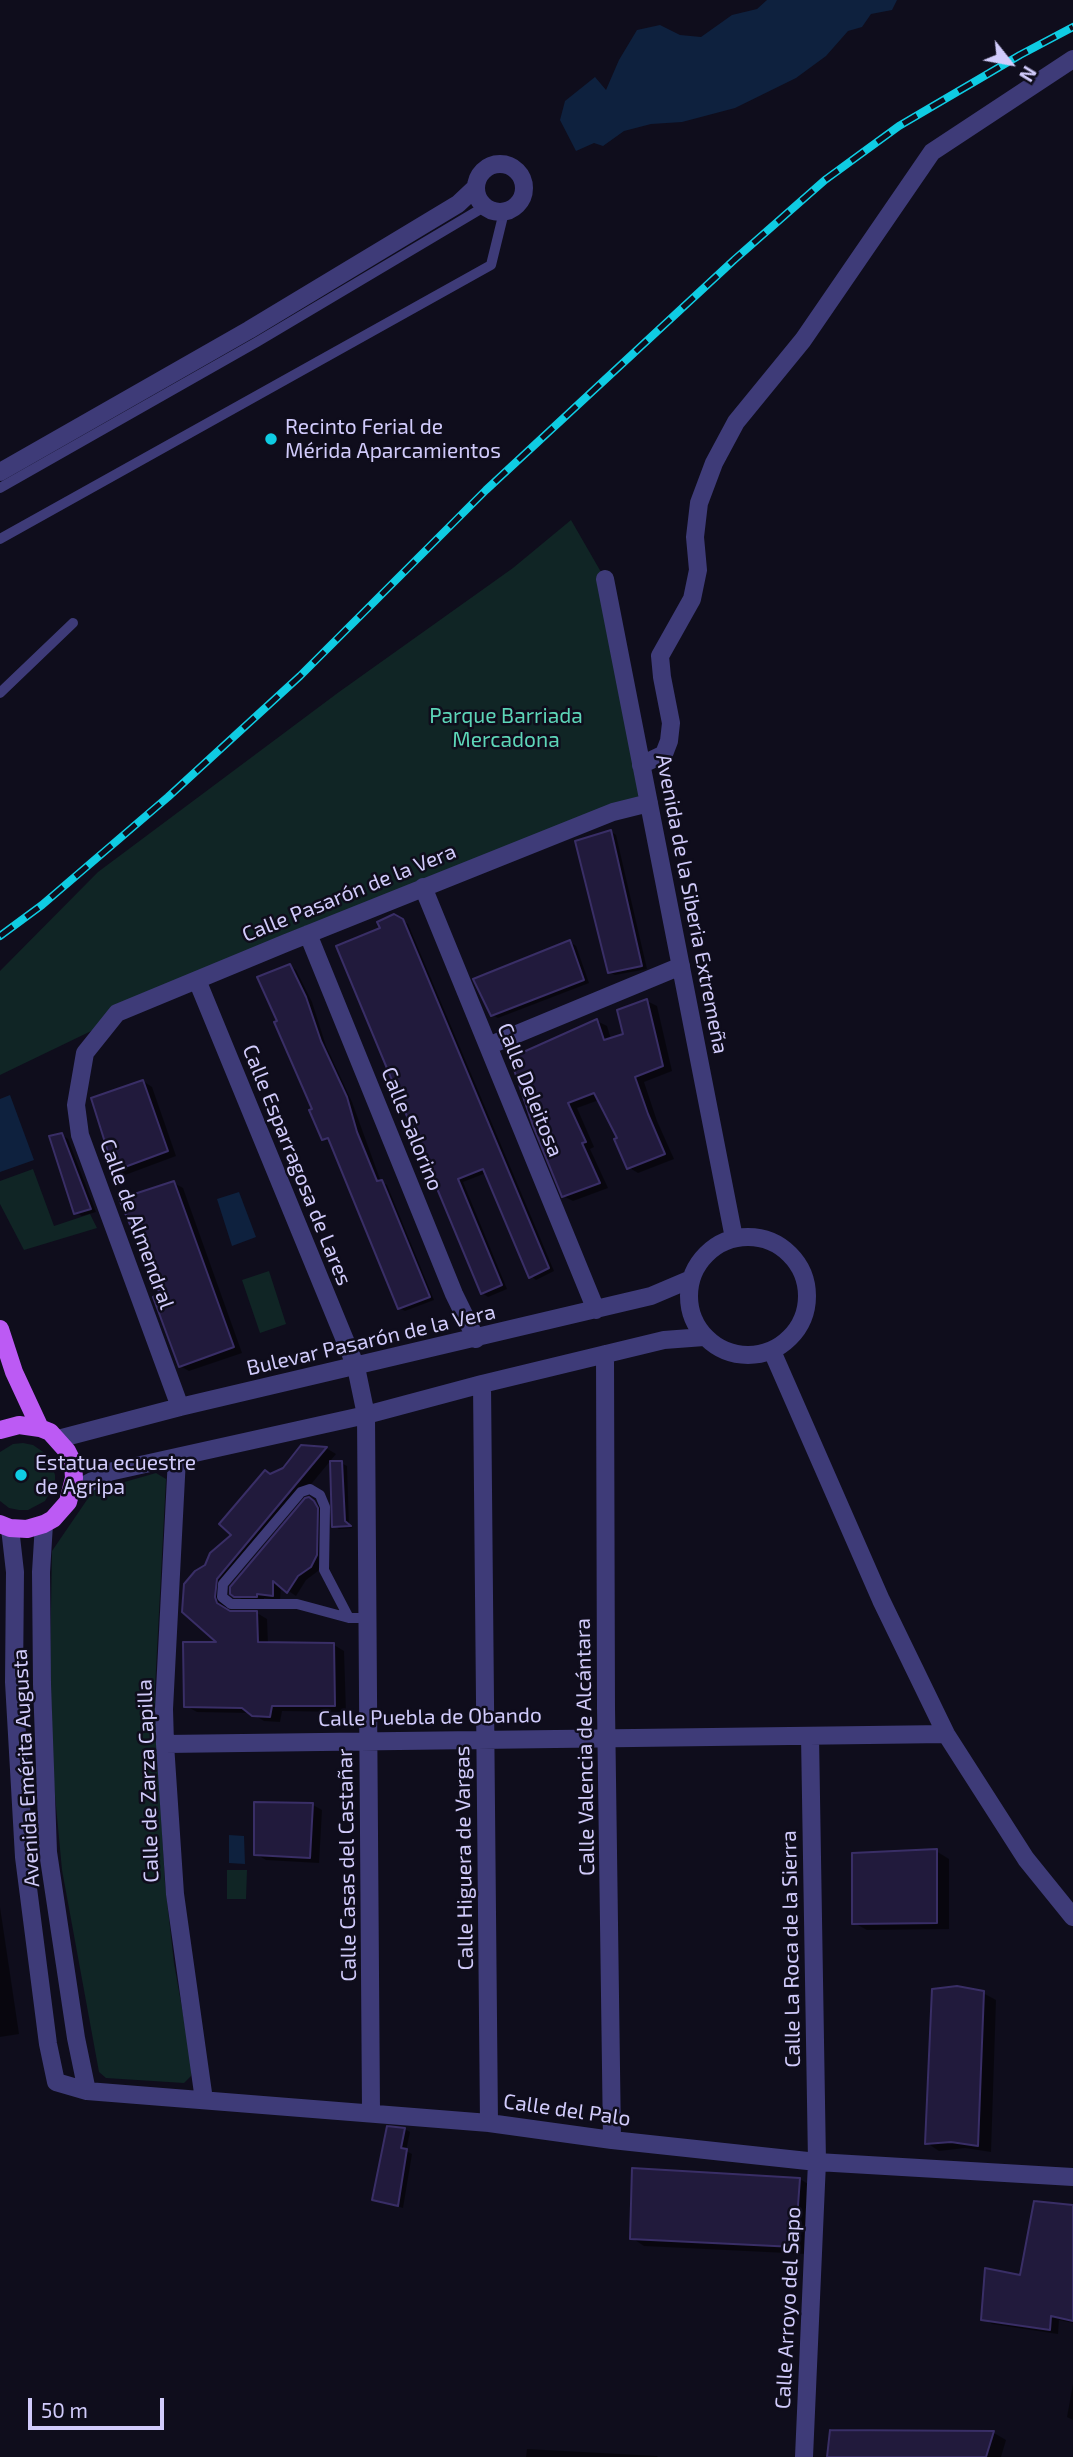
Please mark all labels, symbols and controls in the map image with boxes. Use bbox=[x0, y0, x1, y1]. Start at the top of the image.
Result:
north arrow bbox=[975, 28, 1045, 98]
text: N bbox=[1015, 62, 1042, 86]
place label: Recinto Ferial de Mérida Aparcamientos bbox=[285, 414, 501, 464]
marker: Recinto Ferial de Mérida Aparcamientos bbox=[263, 431, 279, 447]
park label: Parque Barriada Mercadona bbox=[429, 703, 583, 753]
street label: Avenida de la Siberia Extremeña bbox=[651, 752, 733, 1056]
street label: Calle Pasarón de la Vera bbox=[238, 839, 460, 947]
street label: Calle Deleitosa bbox=[492, 1019, 568, 1161]
street label: Calle Esparragosa de Lares bbox=[237, 1041, 357, 1289]
street label: Calle Salorino bbox=[376, 1063, 448, 1195]
street label: Calle de Almendral bbox=[94, 1135, 180, 1313]
street label: Bulevar Pasarón de la Vera bbox=[244, 1299, 498, 1381]
place label: Estatua ecuestre de Agripa bbox=[35, 1450, 196, 1500]
marker: Estatua ecuestre de Agripa bbox=[13, 1467, 29, 1483]
street label: Calle Valencia de Alcántara bbox=[570, 1618, 600, 1876]
street label: Avenida Emérita Augusta bbox=[7, 1648, 45, 1888]
street label: Calle de Zarza Capilla bbox=[132, 1679, 164, 1883]
street label: Calle Puebla de Obando bbox=[318, 1702, 542, 1732]
street label: Calle Higuera de Vargas bbox=[449, 1745, 479, 1971]
street label: Calle Casas del Castañar bbox=[332, 1748, 362, 1982]
street label: Calle La Roca de la Sierra bbox=[776, 1830, 806, 2068]
street label: Calle del Palo bbox=[502, 2089, 632, 2131]
street label: Calle Arroyo del Sapo bbox=[770, 2206, 806, 2410]
scale bar bbox=[32, 2384, 168, 2428]
text: 50 m bbox=[41, 2397, 88, 2422]

